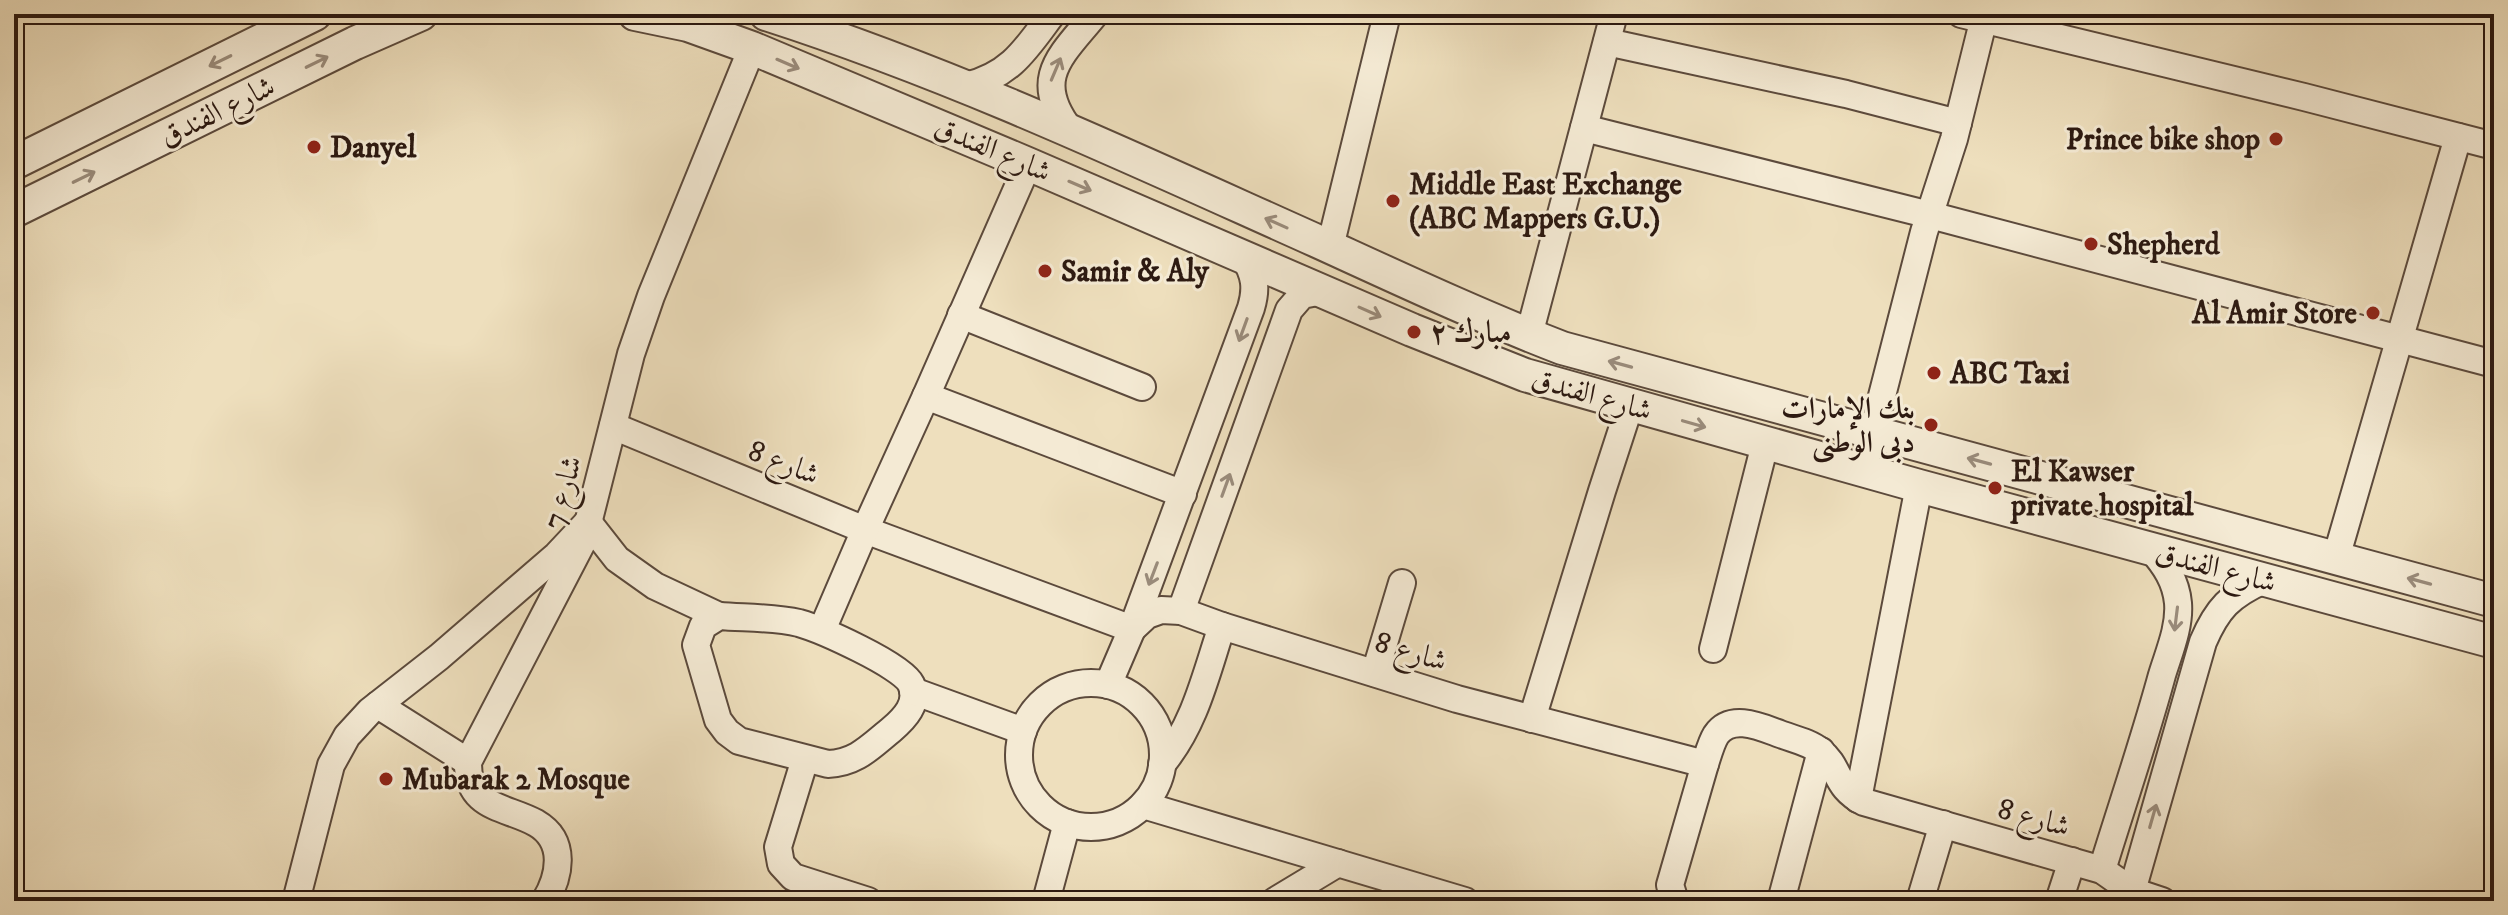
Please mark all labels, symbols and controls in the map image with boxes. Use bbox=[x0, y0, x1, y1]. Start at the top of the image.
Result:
one-way arrow bbox=[208, 54, 232, 69]
one-way arrow bbox=[305, 54, 329, 69]
one-way arrow bbox=[776, 57, 800, 72]
one-way arrow bbox=[1050, 57, 1065, 81]
street label: شارع الفندق bbox=[154, 69, 284, 161]
street label: شارع الفندق bbox=[926, 109, 1057, 196]
place label: Prince bike shop bbox=[2066, 122, 2260, 159]
place label: Danyel bbox=[330, 130, 417, 167]
marker: Prince bike shop bbox=[2267, 130, 2285, 148]
marker: Danyel bbox=[305, 138, 323, 156]
place label: Middle East Exchange (ABC Mappers G.U.) bbox=[1409, 167, 1682, 238]
one-way arrow bbox=[72, 168, 95, 183]
one-way arrow bbox=[1067, 180, 1092, 195]
marker: Middle East Exchange (ABC Mappers G.U.) bbox=[1384, 192, 1402, 210]
one-way arrow bbox=[1264, 215, 1288, 230]
place label: Shepherd bbox=[2107, 227, 2221, 264]
marker: Shepherd bbox=[2082, 235, 2100, 253]
place label: Samir & Aly bbox=[1061, 254, 1210, 291]
marker: Samir & Aly bbox=[1036, 262, 1054, 280]
place label: Al Amir Store bbox=[2191, 296, 2358, 333]
marker: Al Amir Store bbox=[2364, 304, 2382, 322]
one-way arrow bbox=[1357, 305, 1382, 320]
place label: مبارك ٢ bbox=[1430, 315, 1512, 352]
one-way arrow bbox=[1235, 317, 1249, 342]
marker: مبارك ٢ bbox=[1405, 323, 1423, 341]
one-way arrow bbox=[1607, 355, 1633, 370]
place label: ABC Taxi bbox=[1949, 356, 2070, 393]
street label: شارع الفندق bbox=[1526, 361, 1656, 435]
marker: ABC Taxi bbox=[1925, 364, 1943, 382]
place label: بنك الإمارات دبى الوطنى bbox=[1781, 391, 1915, 464]
marker: بنك الإمارات دبى الوطنى bbox=[1922, 416, 1940, 434]
one-way arrow bbox=[1681, 417, 1707, 432]
street label: شارع 8 bbox=[741, 432, 824, 499]
street label: شارع 7 bbox=[535, 452, 596, 535]
one-way arrow bbox=[1966, 453, 1992, 468]
place label: El Kawser private hospital bbox=[2010, 454, 2195, 525]
one-way arrow bbox=[1220, 473, 1234, 498]
marker: El Kawser private hospital bbox=[1986, 479, 2004, 497]
street label: شارع الفندق bbox=[2150, 535, 2280, 607]
one-way arrow bbox=[1145, 561, 1159, 586]
one-way arrow bbox=[2406, 572, 2432, 587]
one-way arrow bbox=[2168, 606, 2183, 631]
street label: شارع 8 bbox=[1369, 624, 1451, 686]
place label: Mubarak 2 Mosque bbox=[402, 762, 631, 799]
marker: Mubarak 2 Mosque bbox=[377, 770, 395, 788]
street label: شارع 8 bbox=[1992, 791, 2074, 851]
one-way arrow bbox=[2146, 803, 2161, 829]

